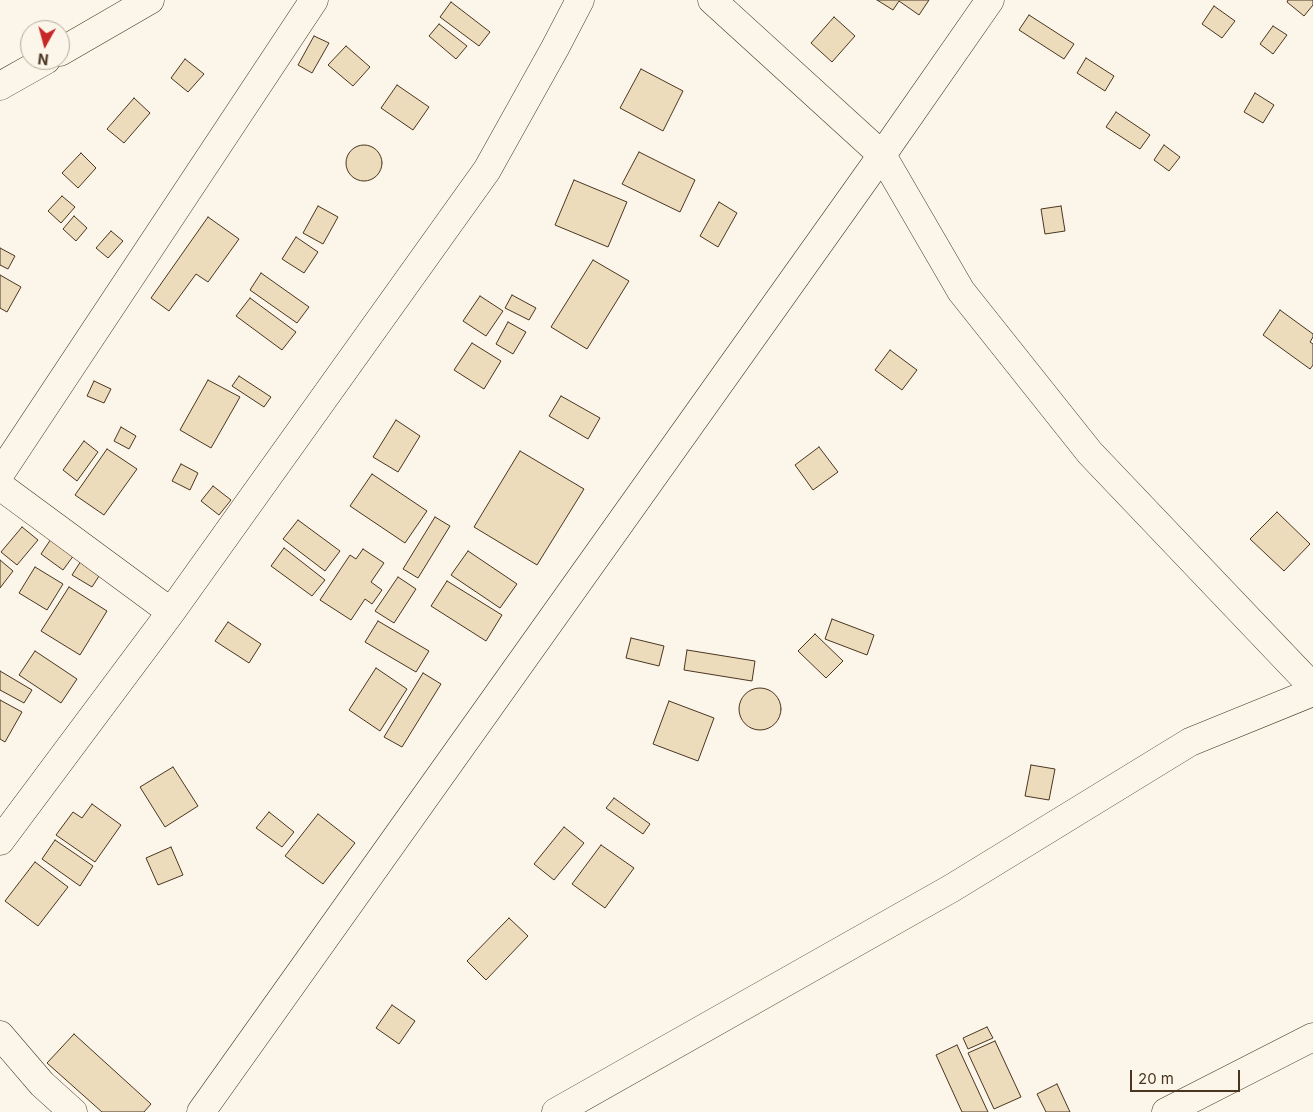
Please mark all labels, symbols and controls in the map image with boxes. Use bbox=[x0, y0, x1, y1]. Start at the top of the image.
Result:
north arrow bbox=[20, 20, 70, 70]
text: N bbox=[37, 50, 50, 68]
scale bar bbox=[1133, 1060, 1243, 1092]
text: 20 m bbox=[1138, 1069, 1174, 1088]

